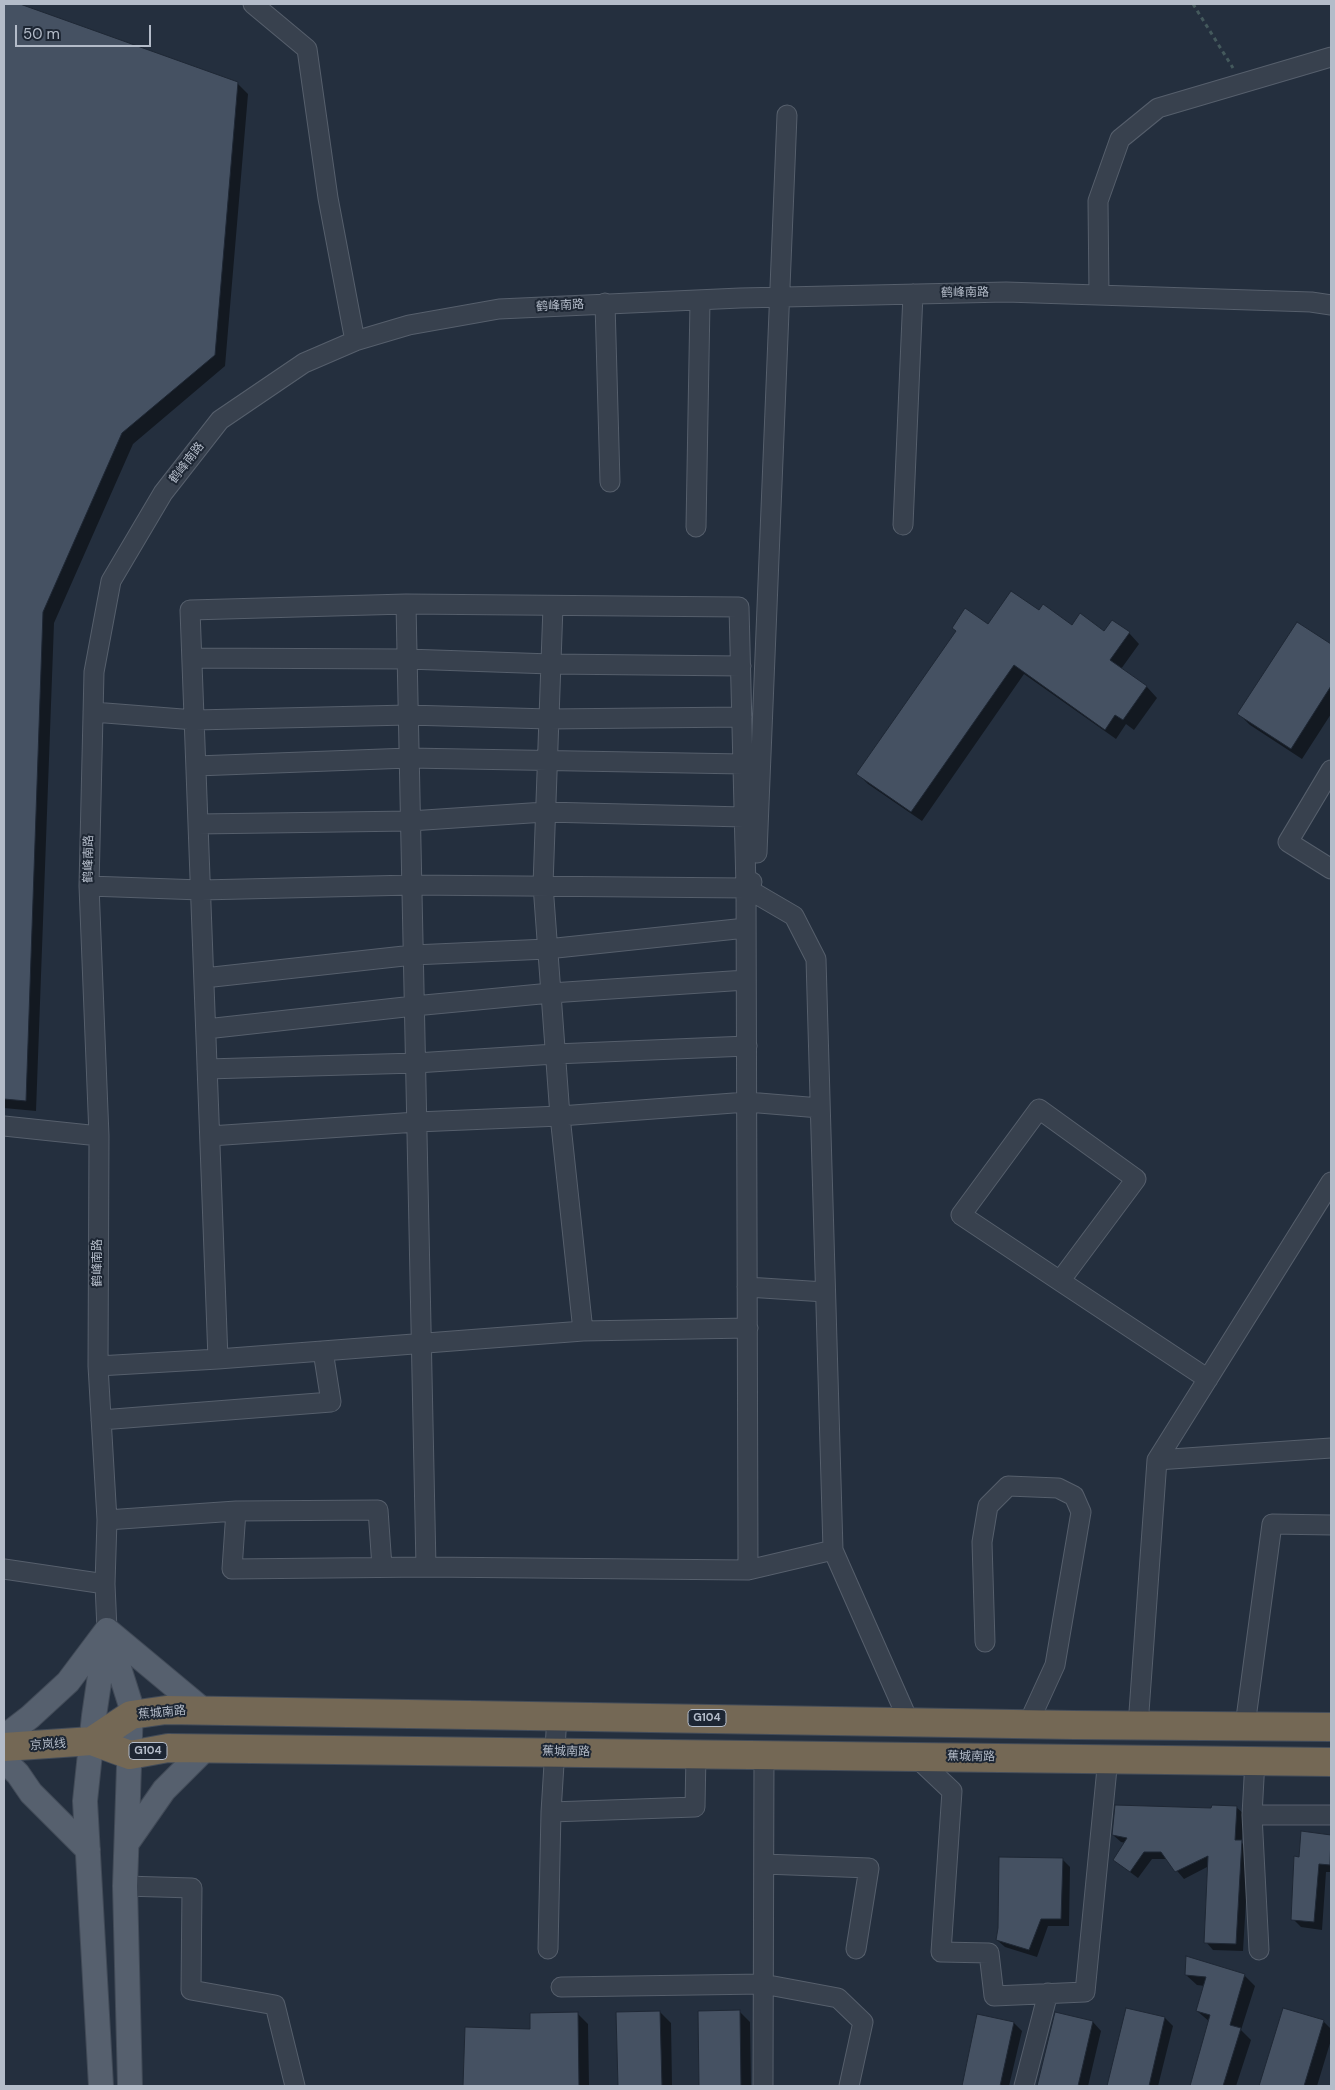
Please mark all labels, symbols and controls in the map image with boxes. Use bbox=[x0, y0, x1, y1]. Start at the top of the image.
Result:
scale bar bbox=[18, 15, 154, 47]
text: 50 m bbox=[23, 24, 60, 44]
street label: 鹤峰南路 bbox=[941, 285, 989, 301]
street label: 鹤峰南路 bbox=[536, 298, 584, 314]
street label: 鹤峰南路 bbox=[167, 440, 207, 486]
street label: 鹤峰南路 bbox=[81, 835, 97, 883]
street label: 鹤峰南路 bbox=[91, 1239, 105, 1287]
street label: 蕉城南路 bbox=[137, 1704, 187, 1722]
road number: G104 bbox=[688, 1710, 726, 1726]
street label: 京岚线 bbox=[30, 1737, 66, 1753]
road number: G104 bbox=[129, 1742, 167, 1760]
street label: 蕉城南路 bbox=[542, 1744, 590, 1760]
street label: 蕉城南路 bbox=[947, 1749, 995, 1765]

